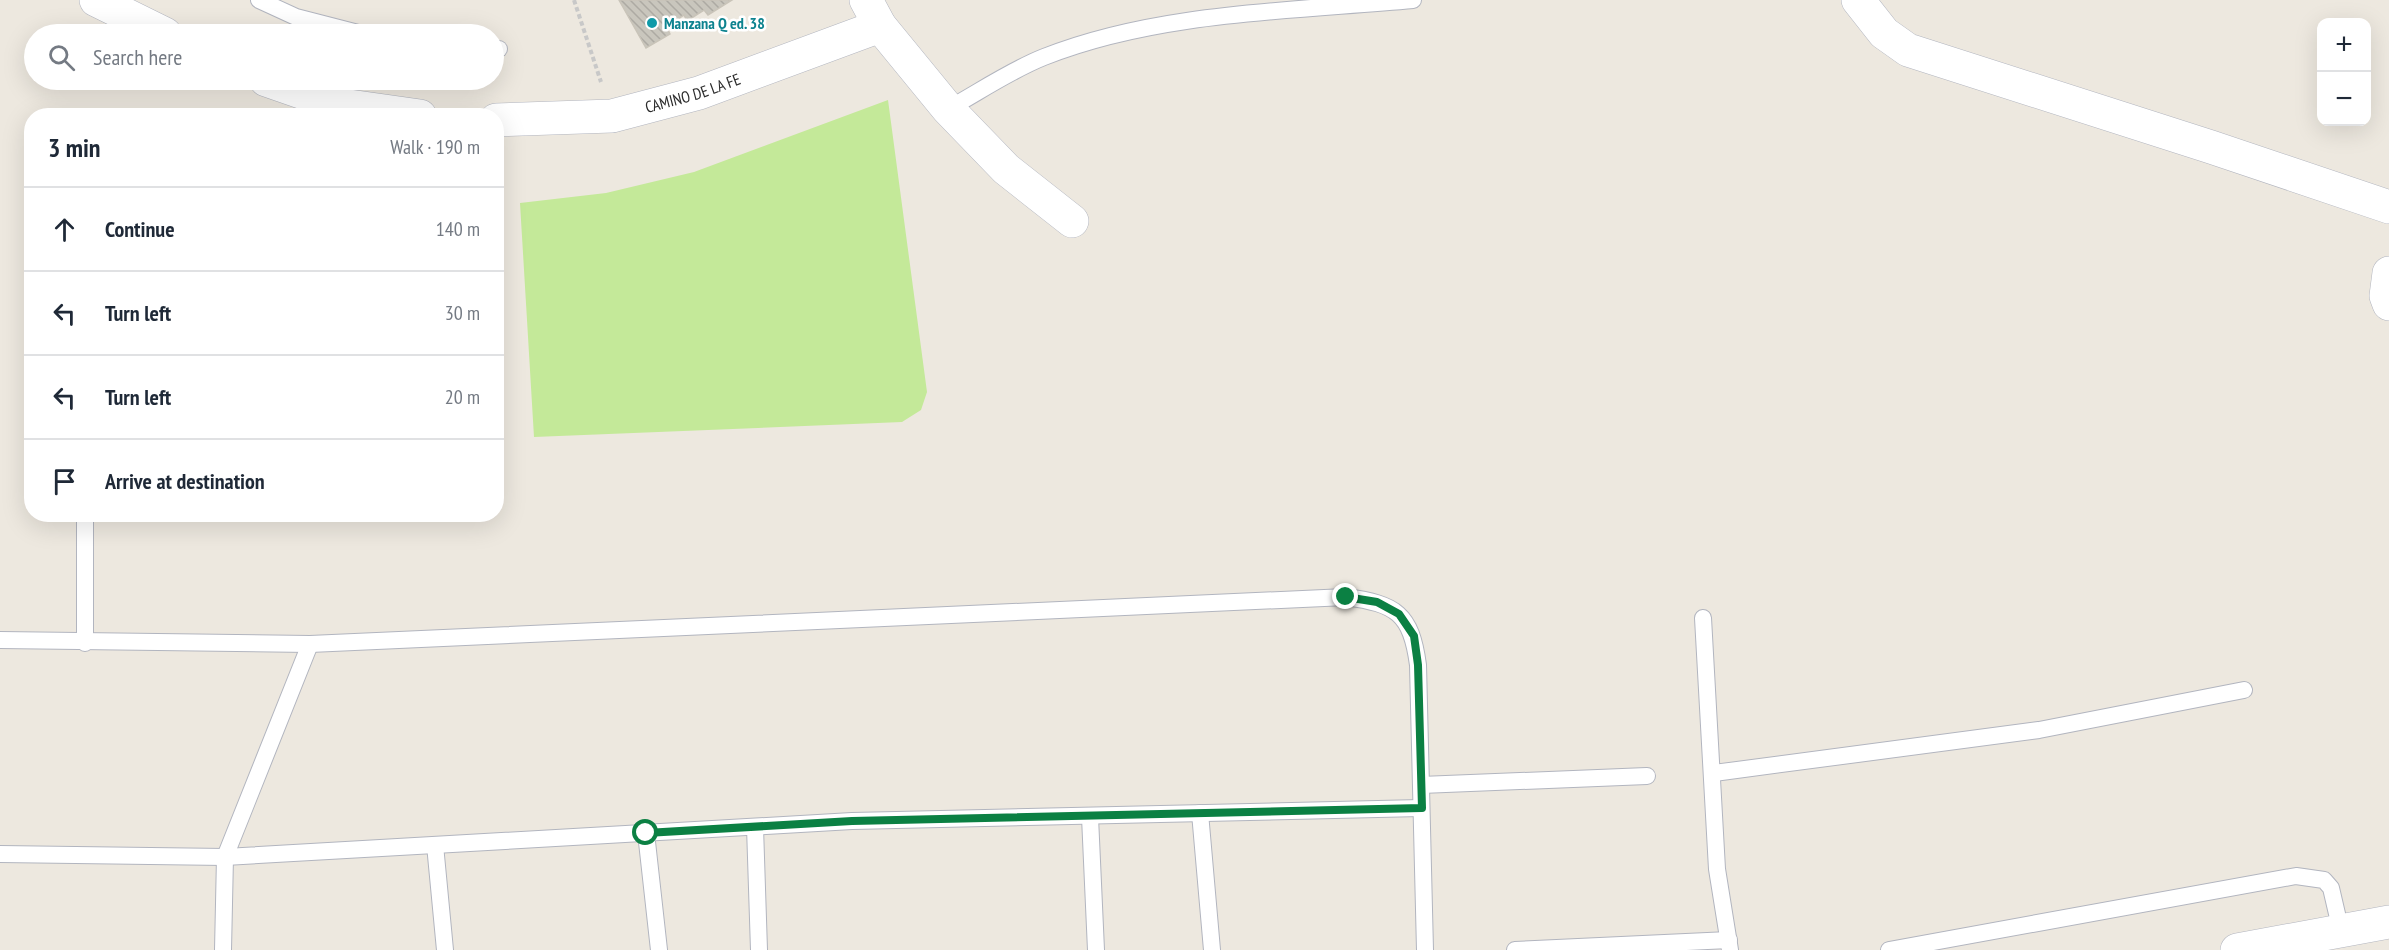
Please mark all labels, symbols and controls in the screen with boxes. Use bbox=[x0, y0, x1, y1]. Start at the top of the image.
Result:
place label: Manzana Q ed. 38 bbox=[664, 13, 765, 33]
marker: Manzana Q ed. 38 bbox=[645, 16, 659, 30]
map controls bbox=[2317, 18, 2371, 126]
button: + bbox=[2317, 18, 2371, 72]
search box bbox=[24, 24, 504, 90]
icon: search bbox=[45, 41, 78, 74]
text: Search here bbox=[93, 43, 182, 71]
street label: CAMINO DE LA FE bbox=[643, 69, 743, 117]
button: − bbox=[2317, 72, 2371, 126]
text: 3 min bbox=[48, 131, 101, 164]
text: Walk · 190 m bbox=[390, 134, 480, 160]
icon: ahead bbox=[48, 213, 81, 246]
text: Continue bbox=[105, 215, 175, 243]
text: 140 m bbox=[436, 216, 480, 242]
icon: left bbox=[48, 297, 81, 330]
text: Turn left bbox=[105, 299, 171, 327]
text: 30 m bbox=[445, 300, 480, 326]
icon: left bbox=[48, 381, 81, 414]
text: Turn left bbox=[105, 383, 171, 411]
text: 20 m bbox=[445, 384, 480, 410]
icon: arrive bbox=[48, 465, 81, 498]
text: Arrive at destination bbox=[105, 467, 265, 495]
route end bbox=[1332, 583, 1358, 609]
route start bbox=[632, 819, 658, 845]

